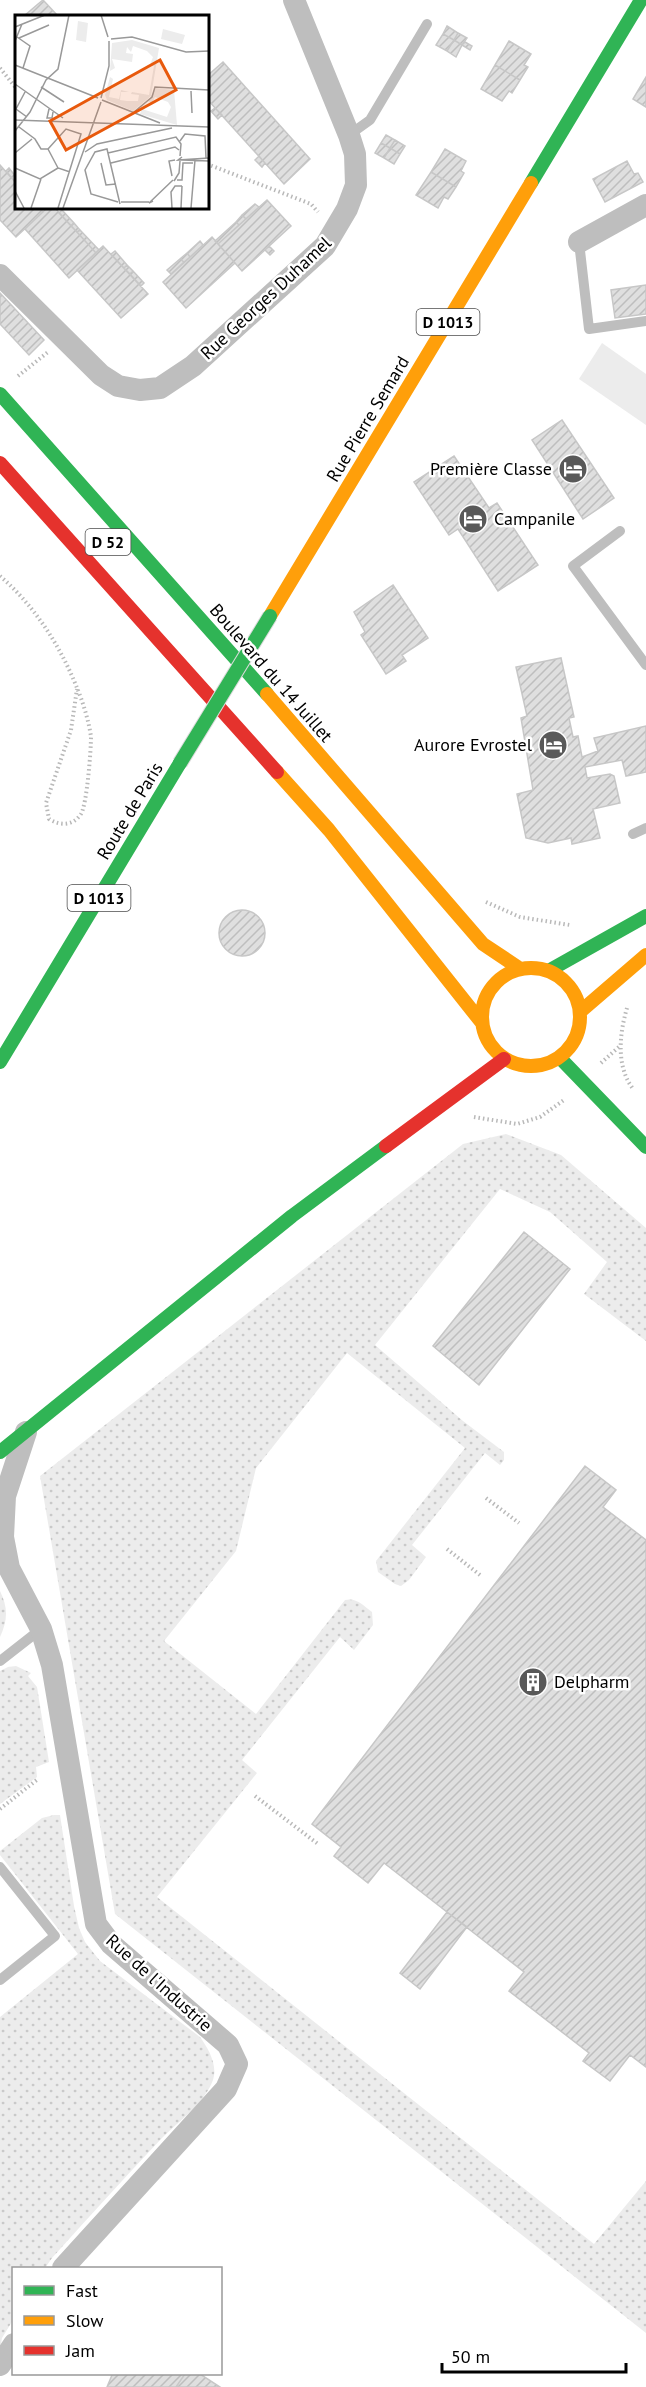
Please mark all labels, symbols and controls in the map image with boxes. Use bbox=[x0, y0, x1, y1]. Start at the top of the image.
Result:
inset map bbox=[15, 15, 208, 208]
street label: Rue Georges Duhamel bbox=[196, 231, 336, 364]
road number: D 1013 bbox=[416, 309, 480, 335]
street label: Rue Pierre Semard bbox=[321, 352, 414, 486]
hotel icon: Première Classe bbox=[557, 453, 589, 485]
place label: Première Classe bbox=[430, 457, 552, 480]
hotel icon: Campanile bbox=[457, 503, 489, 535]
place label: Campanile bbox=[494, 507, 575, 530]
road number: D 52 bbox=[86, 529, 130, 555]
street label: Boulevard du 14 Juillet bbox=[205, 599, 338, 747]
hotel icon: Aurore Evrostel bbox=[537, 729, 569, 761]
place label: Aurore Evrostel bbox=[414, 733, 533, 756]
street label: Route de Paris bbox=[91, 758, 168, 864]
road number: D 1013 bbox=[68, 885, 130, 911]
building icon: Delpharm bbox=[517, 1666, 549, 1698]
place label: Delpharm bbox=[554, 1670, 629, 1693]
street label: Rue de l'Industrie bbox=[101, 1929, 217, 2036]
legend bbox=[12, 2267, 222, 2375]
text: Fast bbox=[66, 2279, 98, 2302]
text: Slow bbox=[66, 2309, 104, 2332]
scale bar bbox=[442, 2336, 626, 2374]
text: Jam bbox=[65, 2339, 95, 2362]
text: 50 m bbox=[451, 2345, 490, 2368]

